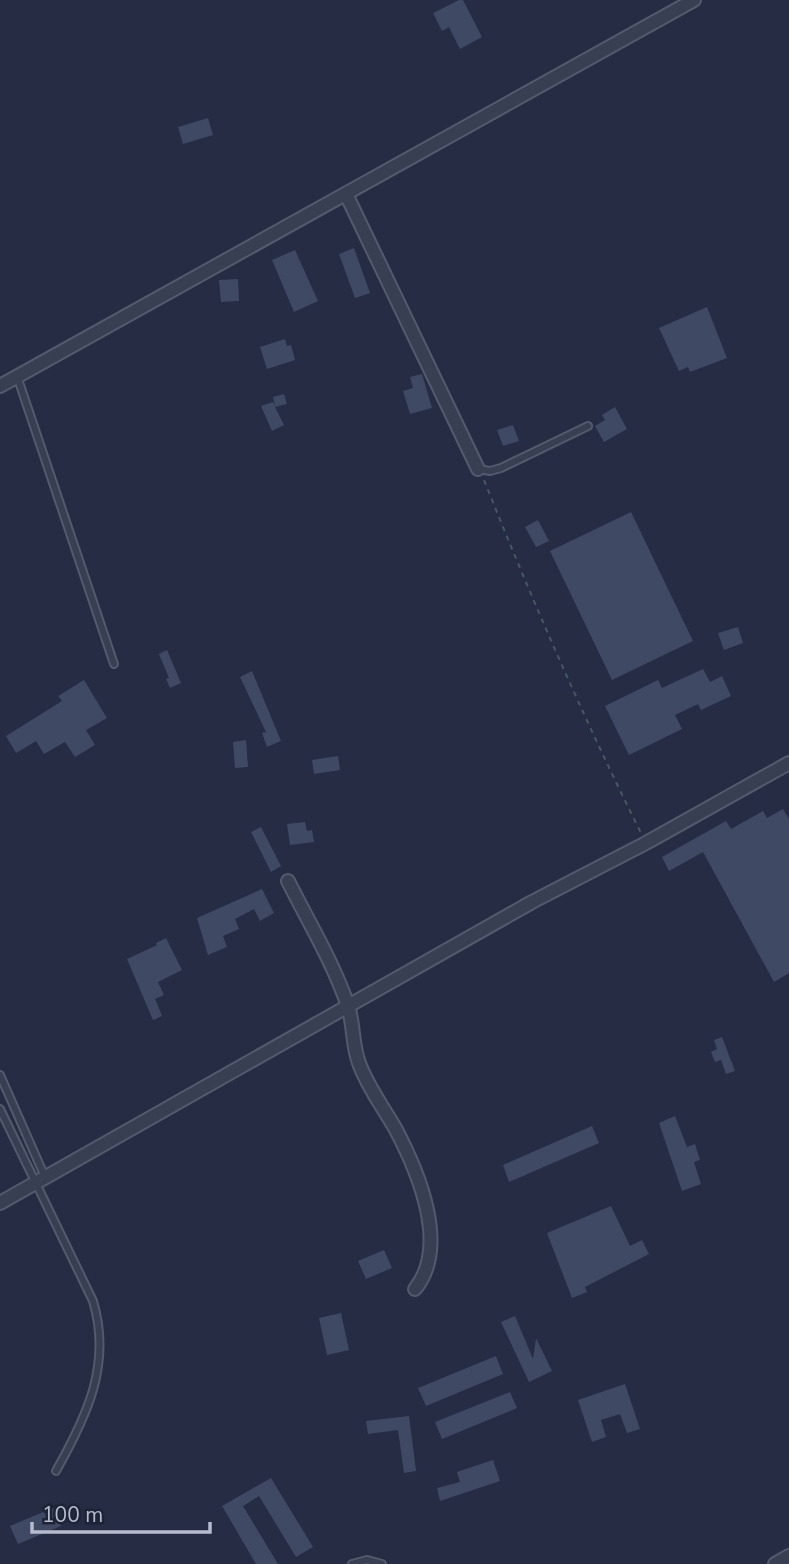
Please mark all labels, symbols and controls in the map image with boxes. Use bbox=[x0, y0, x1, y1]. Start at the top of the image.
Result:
scale bar bbox=[32, 1490, 210, 1534]
text: 100 m bbox=[42, 1501, 103, 1529]

